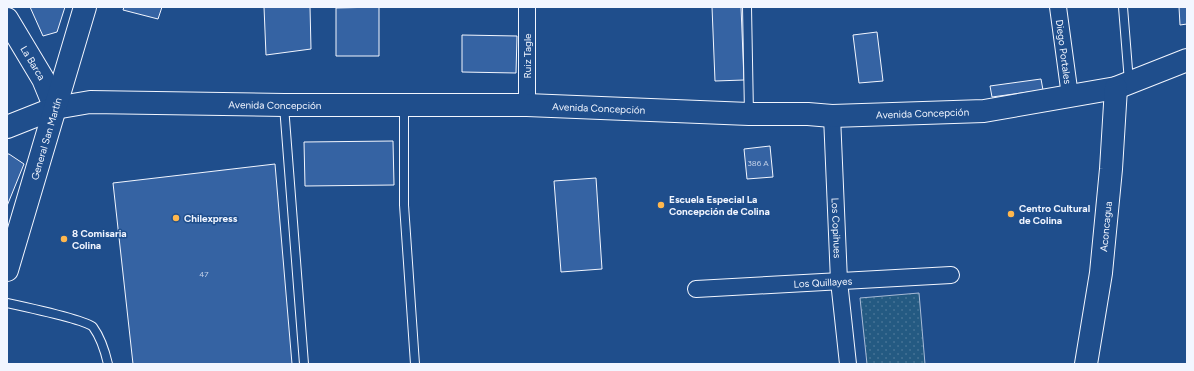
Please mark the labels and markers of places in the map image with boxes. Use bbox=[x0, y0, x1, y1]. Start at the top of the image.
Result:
place label: Escuela Especial La Concepción de Colina bbox=[669, 193, 770, 218]
marker: Escuela Especial La Concepción de Colina bbox=[656, 200, 666, 210]
place label: Centro Cultural de Colina bbox=[1019, 202, 1090, 227]
marker: Centro Cultural de Colina bbox=[1006, 209, 1016, 219]
place label: Chilexpress bbox=[184, 212, 238, 225]
marker: Chilexpress bbox=[171, 213, 181, 223]
place label: 8 Comisaria Colina bbox=[72, 227, 127, 252]
marker: 8 Comisaria Colina bbox=[59, 234, 69, 244]

